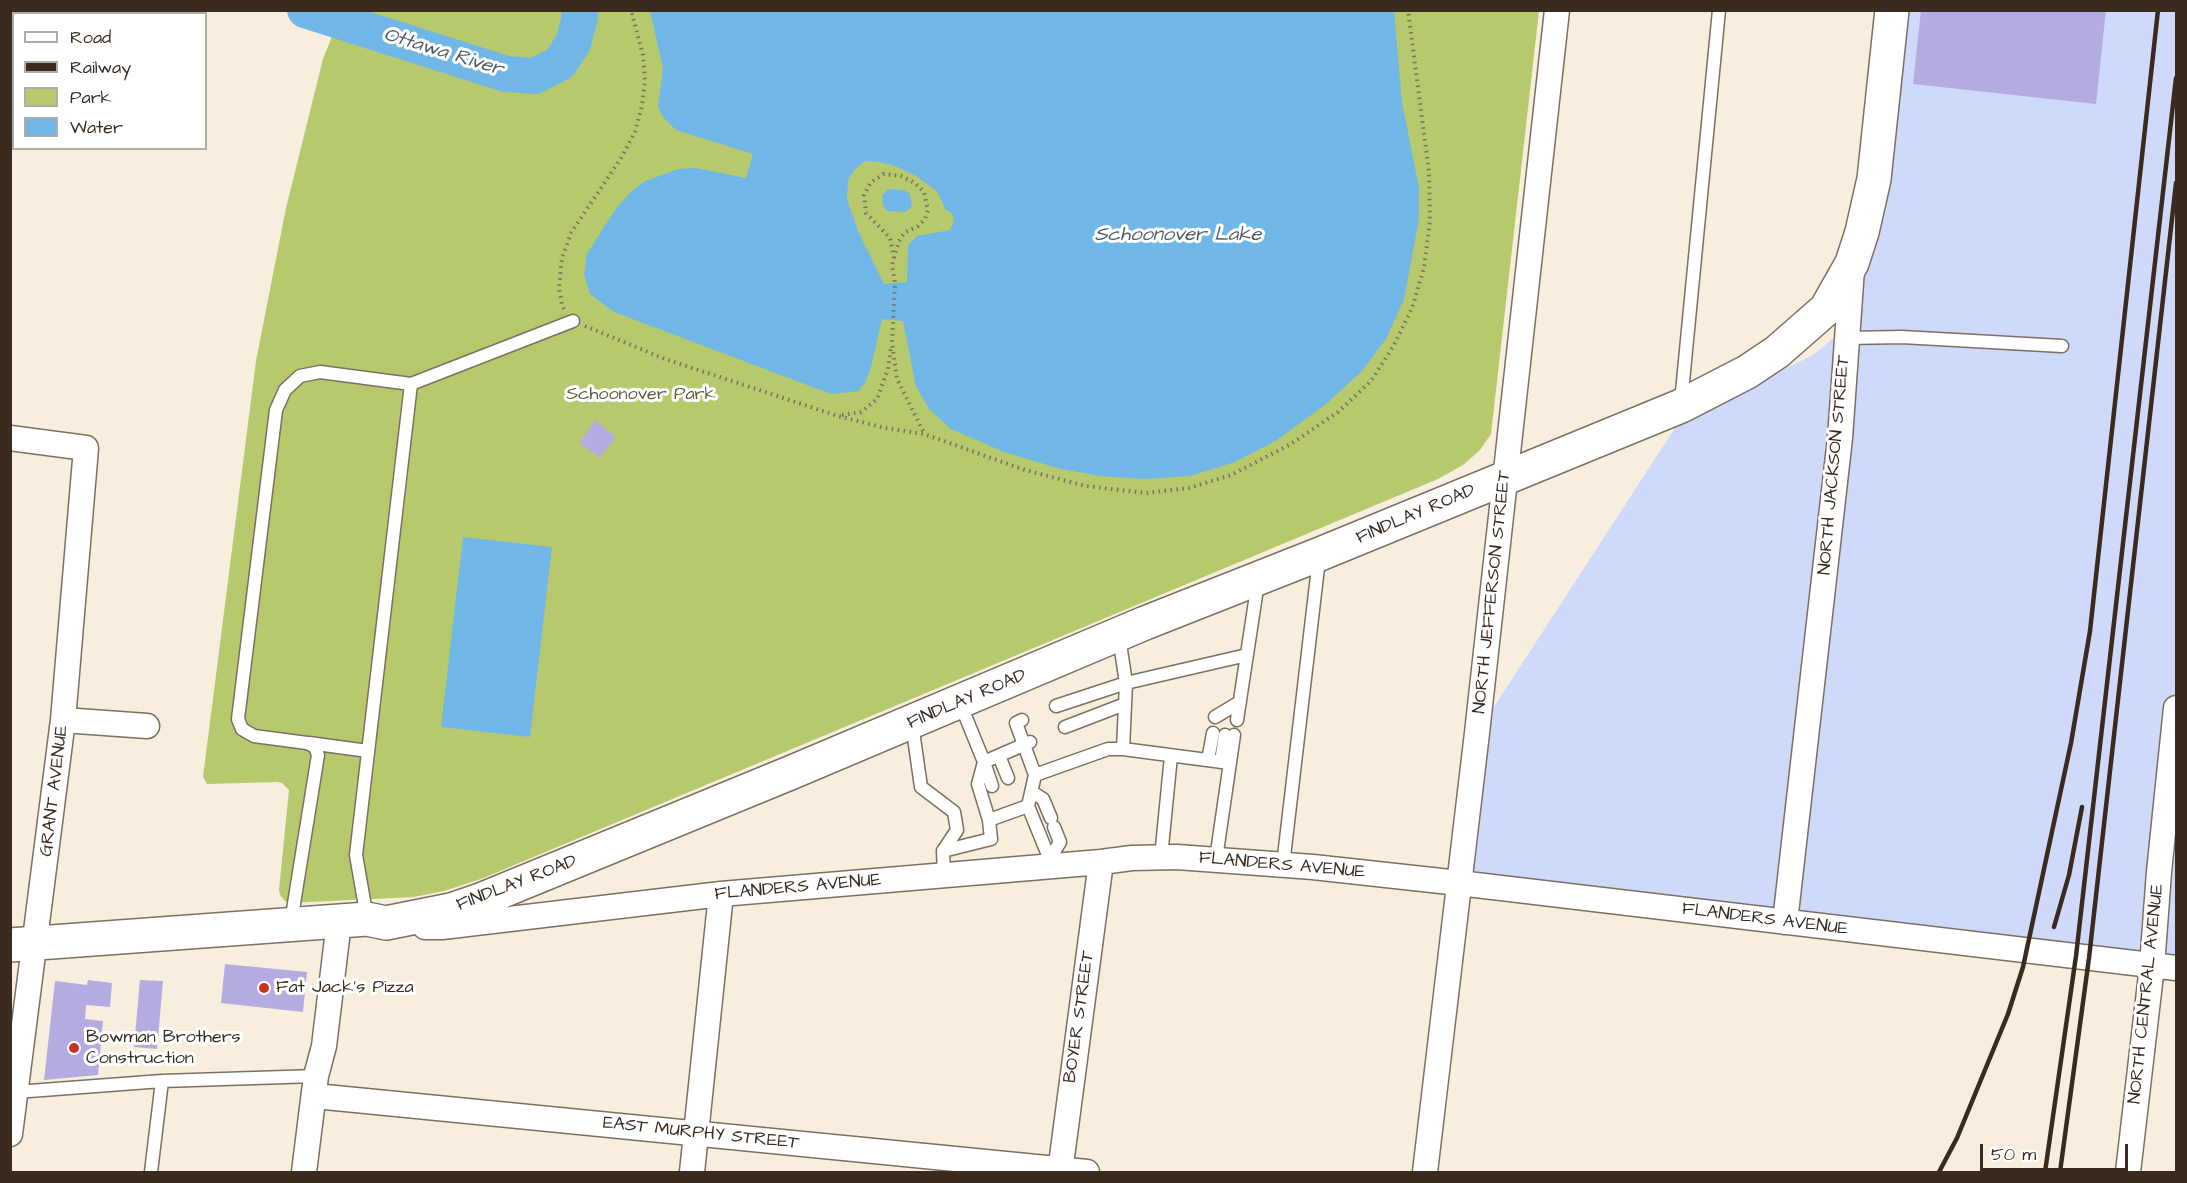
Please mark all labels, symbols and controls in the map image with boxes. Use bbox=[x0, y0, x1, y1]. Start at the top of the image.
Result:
legend bbox=[12, 12, 207, 150]
water label: Ottawa River bbox=[380, 23, 506, 83]
text: Road bbox=[70, 25, 111, 50]
text: Railway bbox=[70, 55, 131, 80]
text: Park bbox=[70, 85, 112, 110]
text: Water bbox=[70, 115, 123, 140]
water label: Schoonover Lake bbox=[1095, 224, 1261, 248]
street label: NORTH JACKSON STREET bbox=[1815, 354, 1855, 576]
park label: Schoonover Park bbox=[566, 384, 716, 406]
street label: NORTH JEFFERSON STREET bbox=[1469, 469, 1517, 715]
street label: FINDLAY ROAD bbox=[1353, 480, 1479, 550]
street label: FINDLAY ROAD bbox=[904, 665, 1030, 735]
street label: GRANT AVENUE bbox=[36, 724, 74, 858]
street label: FLANDERS AVENUE bbox=[1198, 848, 1366, 884]
street label: FINDLAY ROAD bbox=[454, 851, 580, 917]
street label: FLANDERS AVENUE bbox=[714, 870, 882, 906]
street label: NORTH CENTRAL AVENUE bbox=[2125, 883, 2169, 1105]
street label: FLANDERS AVENUE bbox=[1681, 899, 1849, 941]
street label: BOYER STREET bbox=[1060, 949, 1100, 1085]
place label: Fat Jack's Pizza bbox=[276, 977, 414, 999]
marker: Fat Jack's Pizza bbox=[257, 981, 271, 995]
place label: Bowman Brothers Construction bbox=[86, 1027, 241, 1070]
marker: Bowman Brothers Construction bbox=[67, 1041, 81, 1055]
street label: EAST MURPHY STREET bbox=[602, 1113, 800, 1155]
scale bar bbox=[1983, 1132, 2132, 1170]
text: 50 m bbox=[1991, 1142, 2036, 1167]

